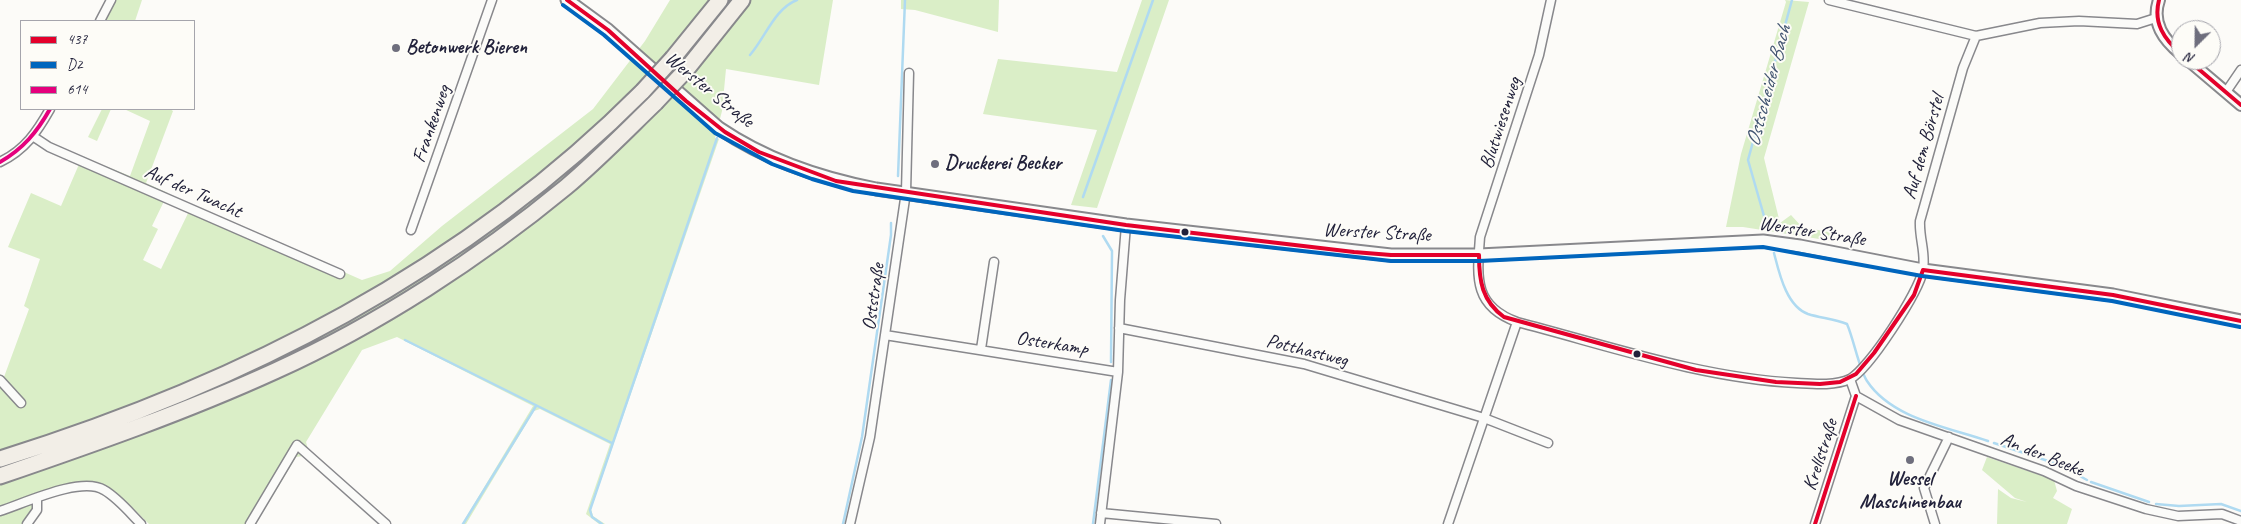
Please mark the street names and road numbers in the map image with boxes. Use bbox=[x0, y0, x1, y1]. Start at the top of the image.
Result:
street label: Werster Straße bbox=[660, 47, 758, 133]
street label: Blutwiesenweg bbox=[1475, 74, 1527, 172]
street label: Frankenweg bbox=[408, 82, 456, 166]
street label: Auf dem Börstel bbox=[1898, 92, 1950, 202]
street label: Auf der Twacht bbox=[141, 160, 245, 224]
street label: Werster Straße bbox=[1757, 212, 1867, 252]
street label: Werster Straße bbox=[1323, 218, 1431, 248]
street label: Oststraße bbox=[857, 262, 891, 332]
street label: Osterkamp bbox=[1014, 326, 1090, 362]
street label: Potthastweg bbox=[1264, 329, 1350, 373]
street label: Krellstraße bbox=[1798, 416, 1844, 494]
street label: An der Beeke bbox=[1997, 428, 2087, 482]

